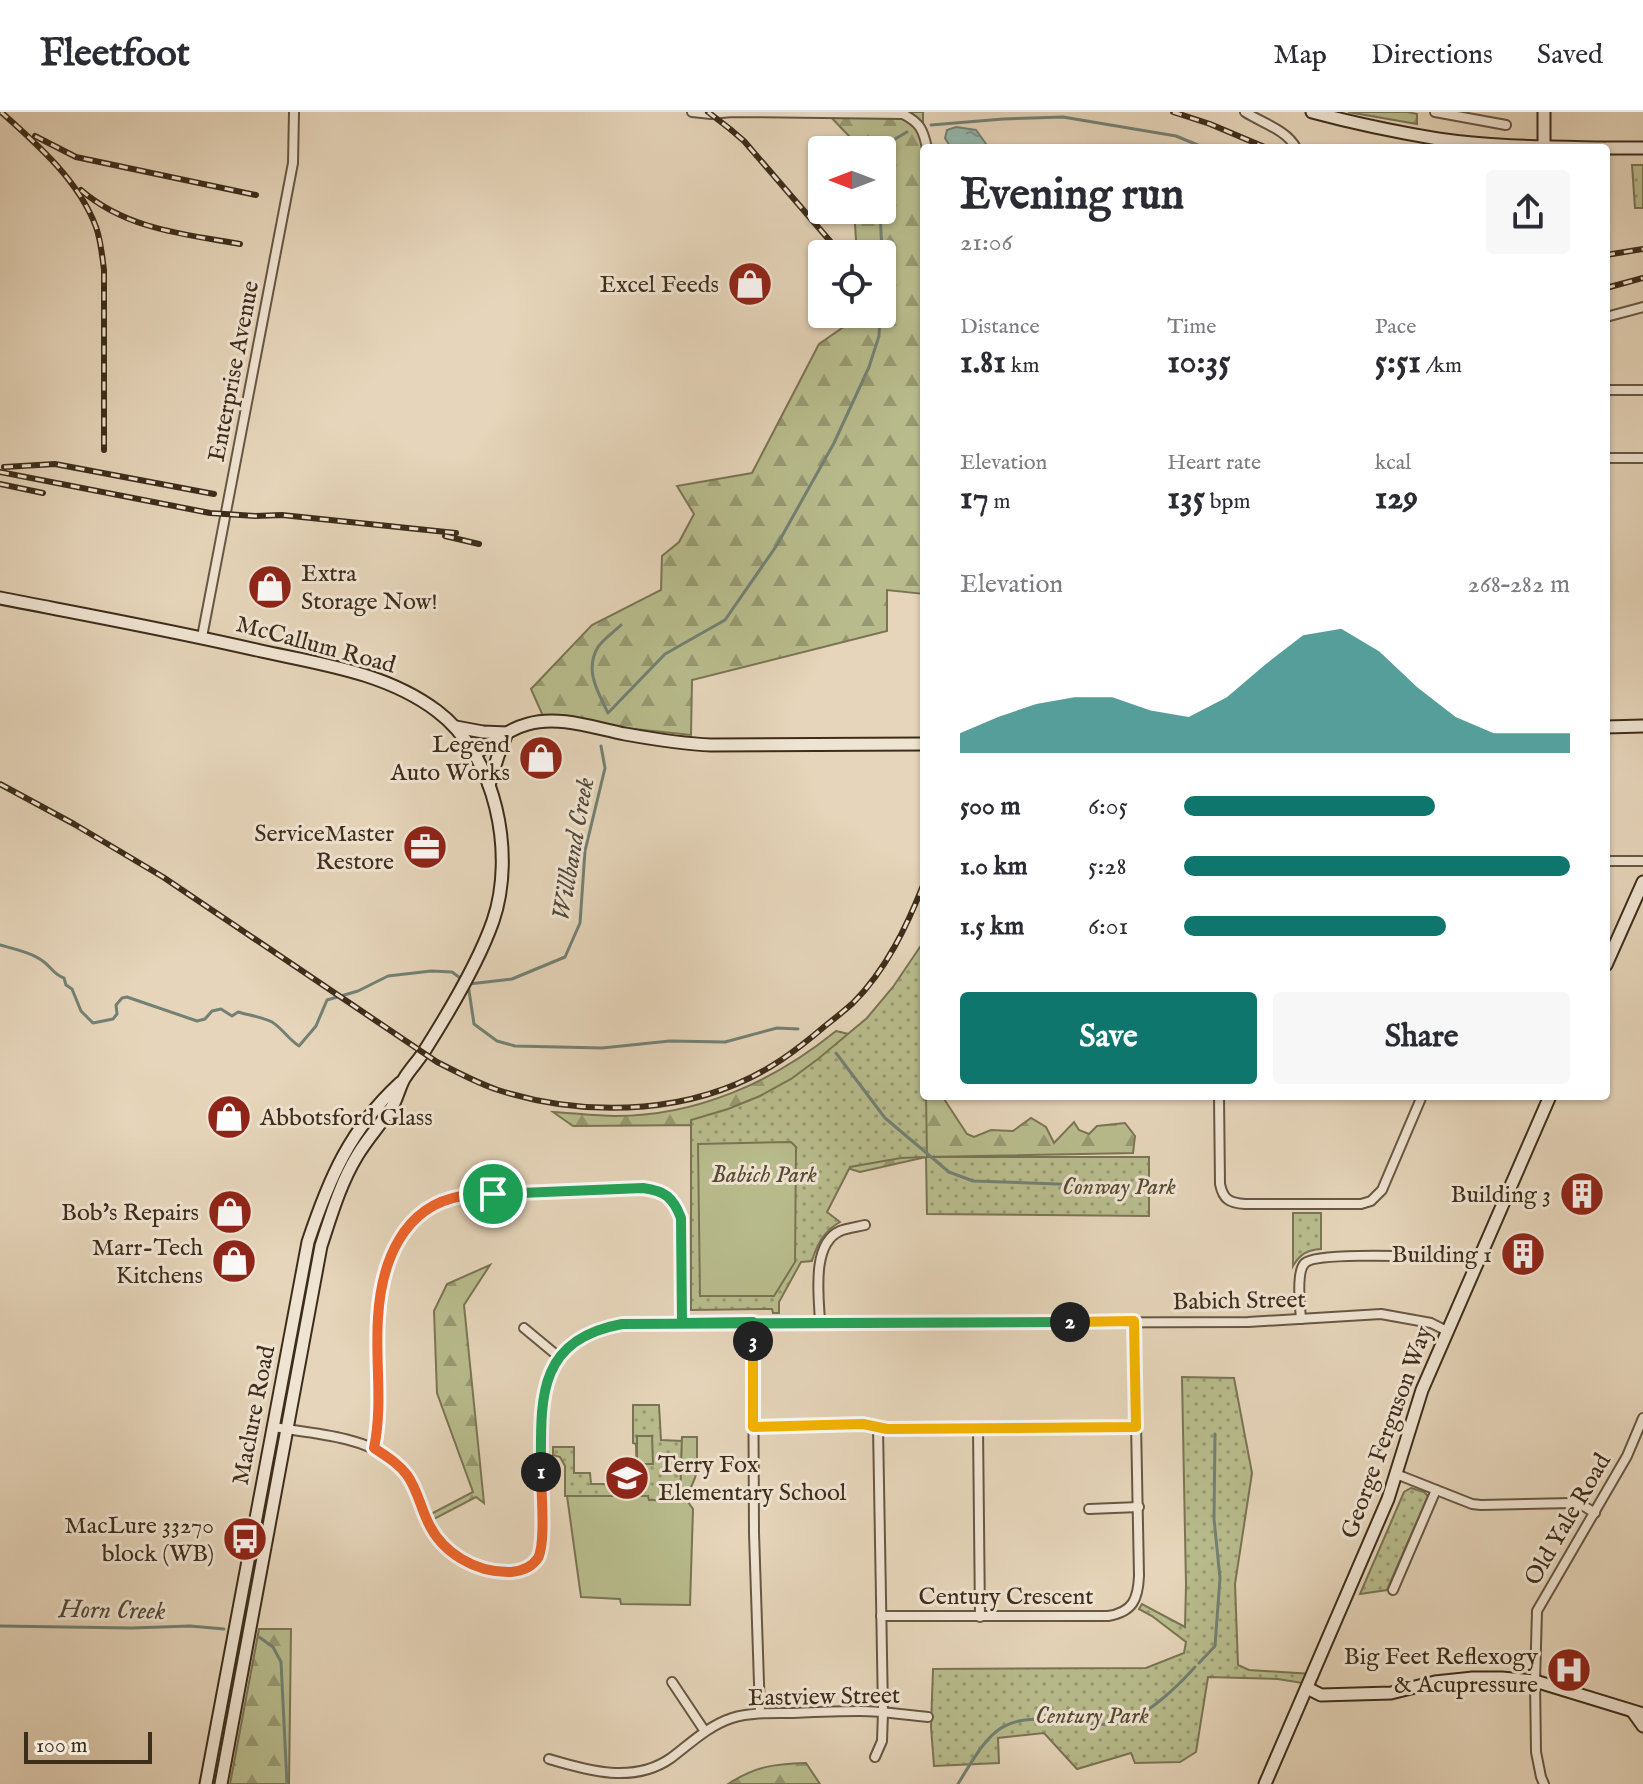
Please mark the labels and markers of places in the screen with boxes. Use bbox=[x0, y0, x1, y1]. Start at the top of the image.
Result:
shop icon: Excel Feeds bbox=[726, 260, 774, 308]
place label: Excel Feeds bbox=[599, 270, 719, 301]
place label: Extra Storage Now! bbox=[301, 559, 438, 618]
shop icon: Extra Storage Now! bbox=[246, 563, 294, 611]
place label: Legend Auto Works bbox=[390, 730, 510, 789]
shop icon: Legend Auto Works bbox=[517, 734, 565, 782]
place label: ServiceMaster Restore bbox=[254, 819, 394, 878]
office icon: ServiceMaster Restore bbox=[401, 823, 449, 871]
shop icon: Abbotsford Glass bbox=[205, 1093, 253, 1141]
place label: Abbotsford Glass bbox=[259, 1103, 433, 1134]
pin bbox=[459, 1160, 527, 1228]
building icon: Building 3 bbox=[1558, 1170, 1606, 1218]
place label: Building 3 bbox=[1451, 1180, 1551, 1211]
shop icon: Bob's Repairs bbox=[206, 1188, 254, 1236]
place label: Bob's Repairs bbox=[61, 1198, 199, 1229]
building icon: Building 1 bbox=[1499, 1230, 1547, 1278]
place label: Marr-Tech Kitchens bbox=[92, 1233, 203, 1292]
shop icon: Marr-Tech Kitchens bbox=[210, 1237, 258, 1285]
place label: Building 1 bbox=[1392, 1240, 1492, 1271]
pin: 2 bbox=[1050, 1302, 1090, 1342]
pin: 3 bbox=[733, 1321, 773, 1361]
place label: Terry Fox Elementary School bbox=[658, 1450, 847, 1509]
pin: 1 bbox=[521, 1452, 561, 1492]
school or university icon: Terry Fox Elementary School bbox=[603, 1454, 651, 1502]
place label: MacLure 33270 block (WB) bbox=[64, 1511, 214, 1570]
bus stop icon: MacLure 33270 block (WB) bbox=[221, 1515, 269, 1563]
place label: Big Feet Reflexogy & Acupressure bbox=[1344, 1642, 1538, 1701]
hospital icon: Big Feet Reflexogy & Acupressure bbox=[1545, 1646, 1593, 1694]

